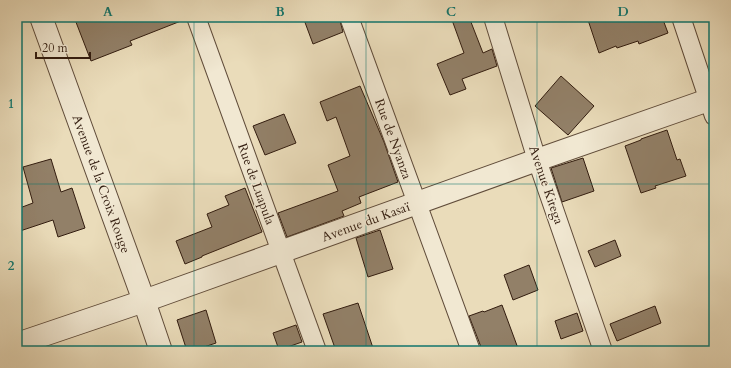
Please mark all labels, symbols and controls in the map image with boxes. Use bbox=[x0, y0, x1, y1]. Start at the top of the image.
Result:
text: A bbox=[103, 3, 113, 21]
text: B bbox=[275, 3, 285, 21]
text: C bbox=[446, 3, 456, 21]
text: D bbox=[617, 3, 629, 21]
scale bar bbox=[36, 34, 90, 60]
text: 20 m bbox=[42, 40, 69, 56]
text: 1 bbox=[8, 95, 14, 113]
street label: Rue de Nyanza bbox=[370, 96, 416, 182]
street label: Avenue de la Croix Rouge bbox=[68, 112, 134, 256]
street label: Rue de Luapula bbox=[233, 141, 279, 228]
street label: Avenue Kitega bbox=[524, 143, 568, 227]
street label: Avenue du Kasaï bbox=[319, 197, 413, 246]
text: 2 bbox=[8, 257, 15, 275]

